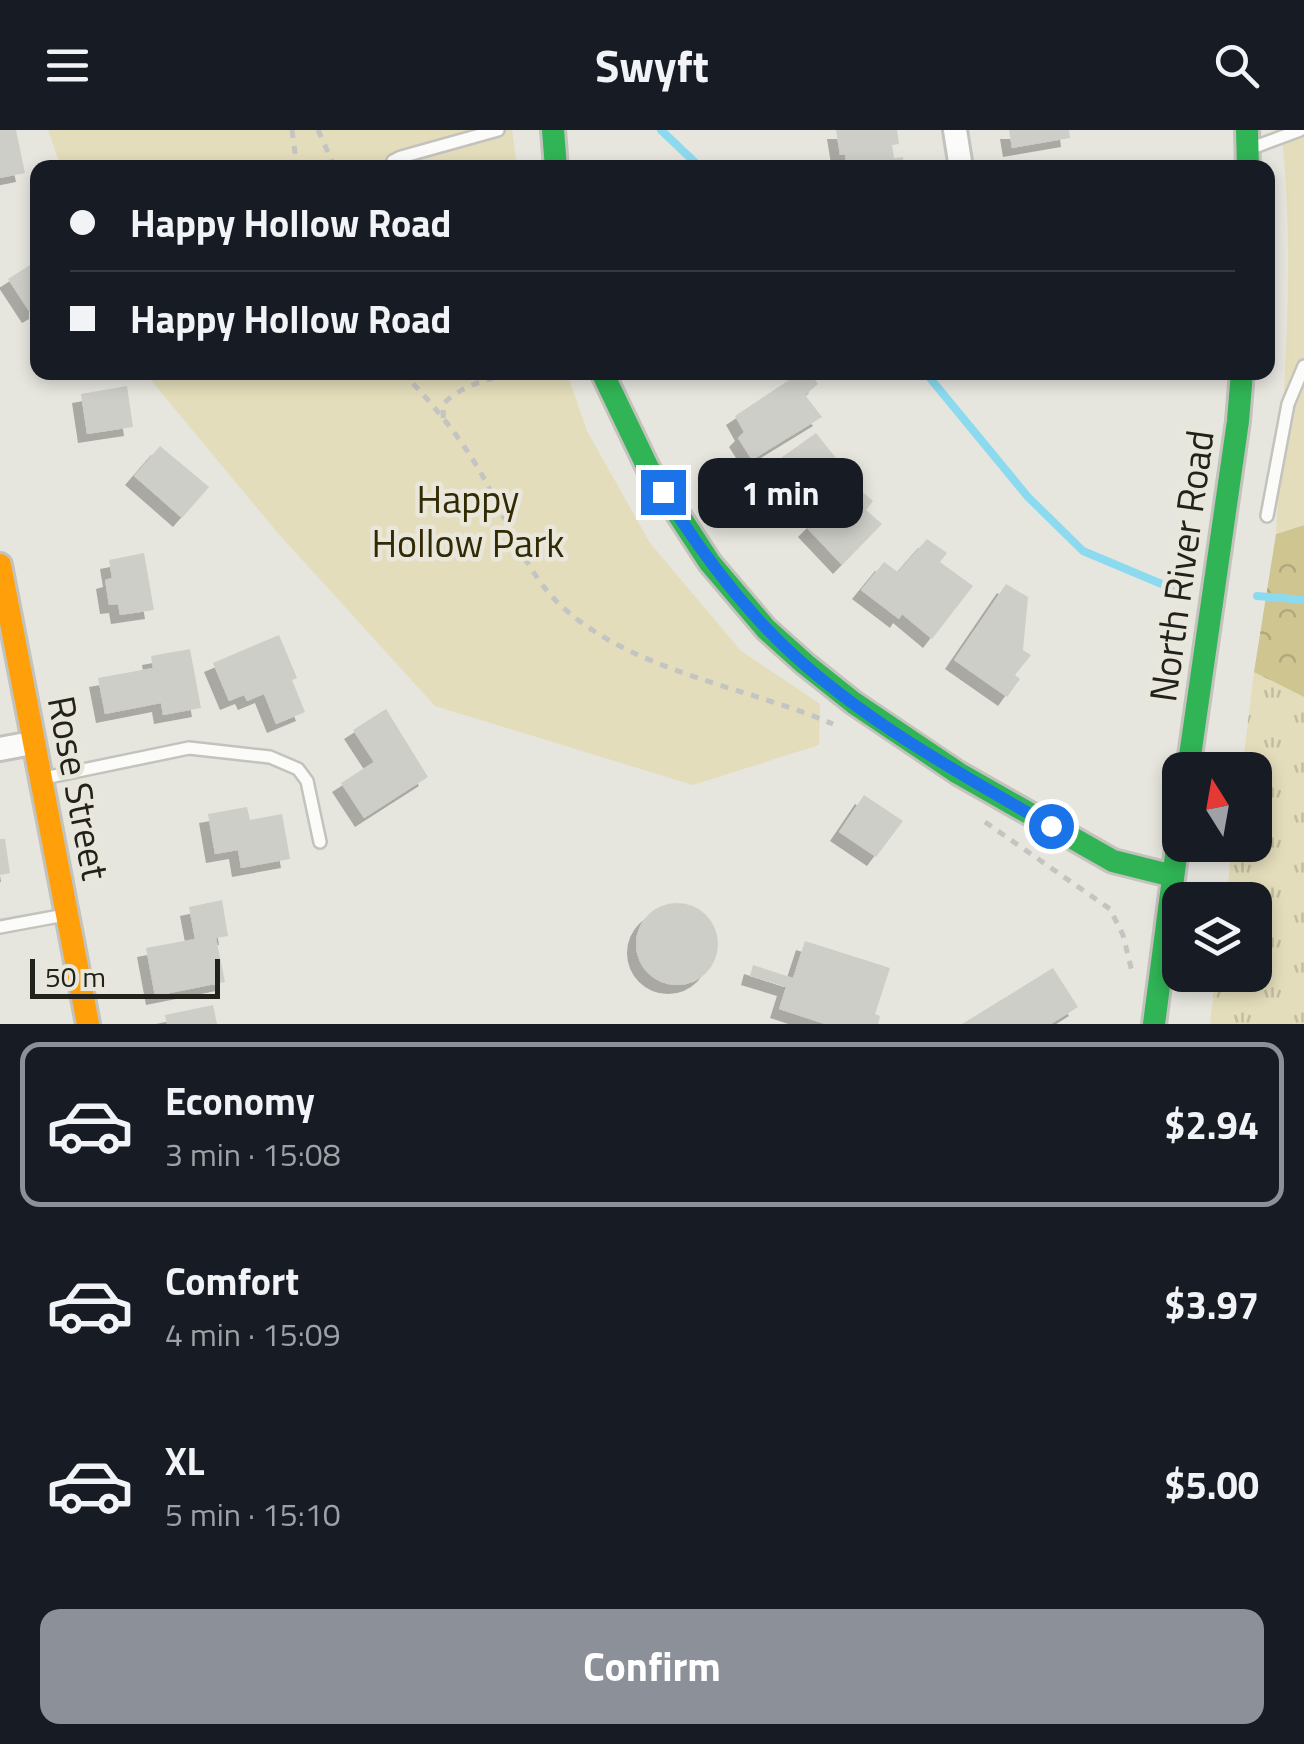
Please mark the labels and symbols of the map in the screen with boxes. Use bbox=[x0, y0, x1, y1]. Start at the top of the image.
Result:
street label: North River Road bbox=[1133, 426, 1229, 705]
callout: 1 min bbox=[698, 457, 863, 527]
park label: Happy Hollow Park bbox=[371, 470, 565, 572]
route end bbox=[641, 470, 686, 515]
street label: Rose Street bbox=[33, 691, 125, 885]
north arrow bbox=[1162, 752, 1272, 862]
route start bbox=[1029, 804, 1074, 849]
scale bar bbox=[30, 954, 220, 998]

